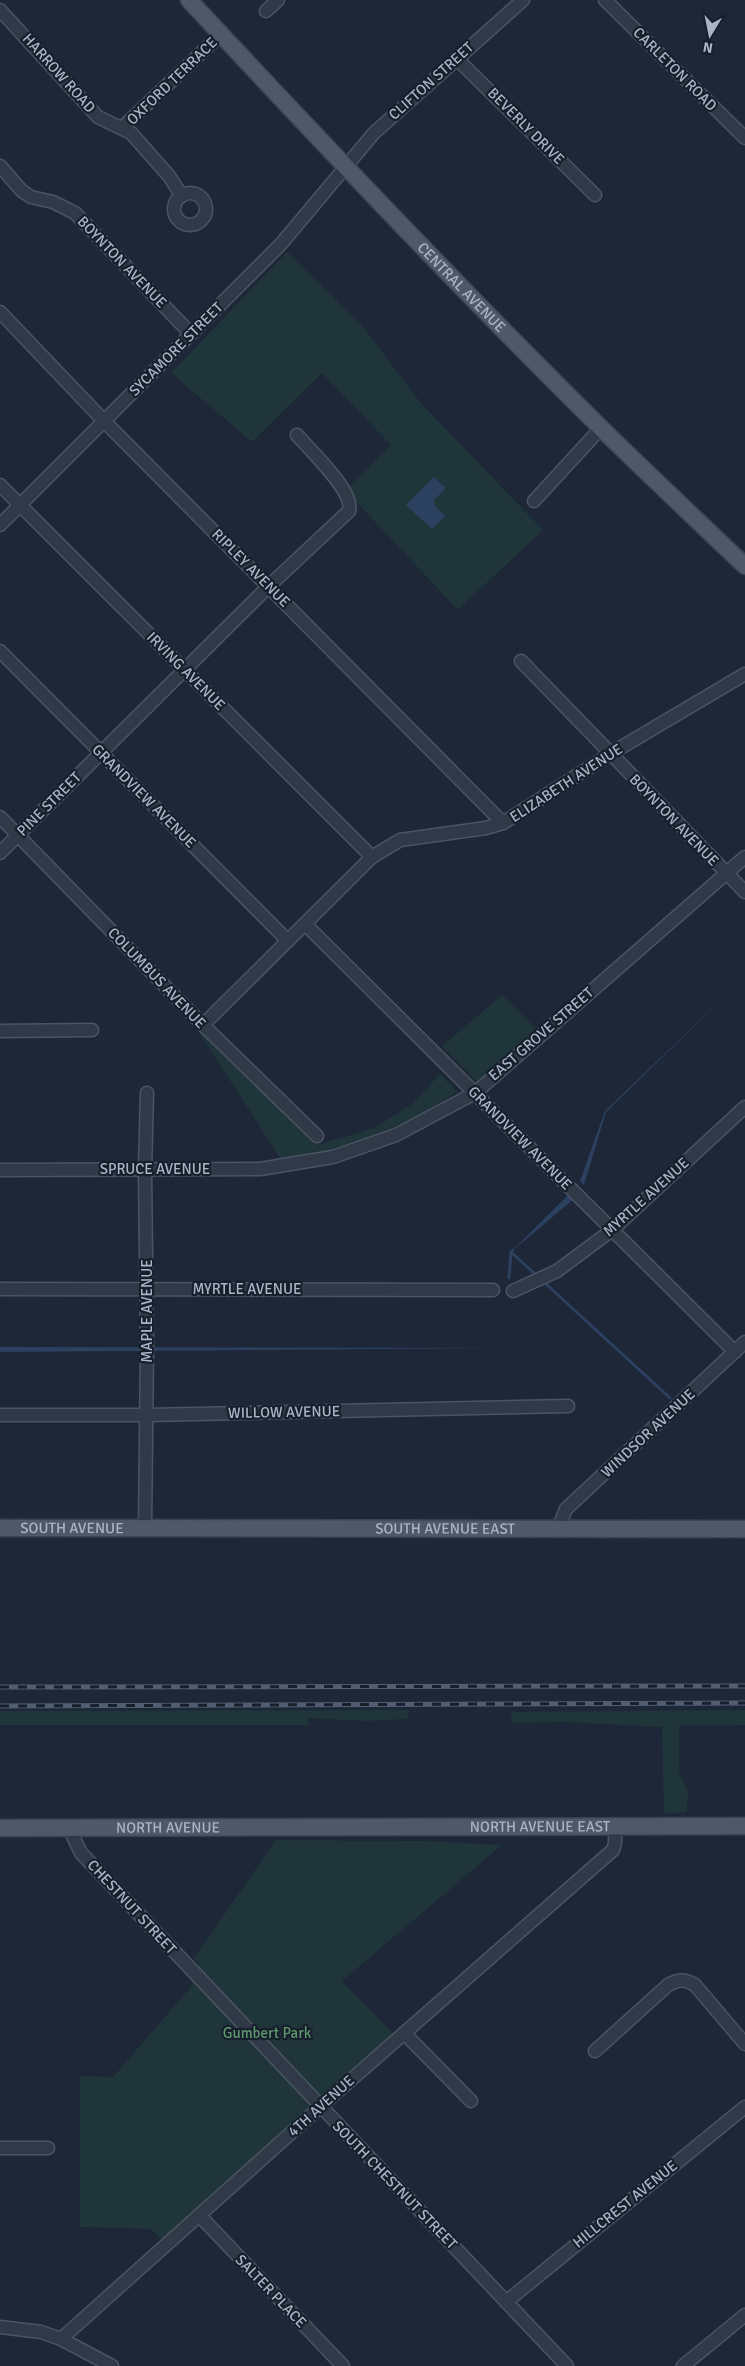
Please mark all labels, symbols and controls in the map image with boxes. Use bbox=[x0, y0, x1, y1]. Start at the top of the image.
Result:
north arrow bbox=[685, 10, 735, 60]
street label: CARLETON ROAD bbox=[629, 23, 721, 115]
street label: HARROW ROAD bbox=[19, 30, 99, 116]
street label: OXFORD TERRACE bbox=[123, 33, 221, 129]
street label: CLIFTON STREET bbox=[385, 38, 478, 124]
street label: BEVERLY DRIVE bbox=[484, 84, 568, 168]
street label: BOYNTON AVENUE bbox=[74, 212, 170, 312]
street label: CENTRAL AVENUE bbox=[414, 239, 509, 336]
street label: SYCAMORE STREET bbox=[125, 298, 227, 400]
street label: RIPLEY AVENUE bbox=[208, 525, 294, 611]
street label: IRVING AVENUE bbox=[143, 628, 229, 714]
street label: GRANDVIEW AVENUE bbox=[88, 740, 200, 852]
street label: ELIZABETH AVENUE bbox=[506, 740, 626, 826]
street label: PINE STREET bbox=[13, 768, 85, 840]
street label: BOYNTON AVENUE bbox=[626, 770, 722, 870]
street label: COLUMBUS AVENUE bbox=[104, 924, 210, 1032]
street label: EAST GROVE STREET bbox=[485, 983, 598, 1085]
street label: GRANDVIEW AVENUE bbox=[464, 1082, 576, 1194]
street label: MYRTLE AVENUE bbox=[599, 1154, 693, 1240]
street label: SPRUCE AVENUE bbox=[100, 1160, 210, 1178]
street label: MAPLE AVENUE bbox=[138, 1259, 156, 1363]
street label: MYRTLE AVENUE bbox=[192, 1280, 302, 1298]
street label: WINDSOR AVENUE bbox=[597, 1385, 699, 1481]
street label: WILLOW AVENUE bbox=[228, 1402, 340, 1422]
street label: SOUTH AVENUE bbox=[20, 1519, 124, 1537]
street label: SOUTH AVENUE EAST bbox=[375, 1520, 515, 1538]
street label: NORTH AVENUE EAST bbox=[470, 1817, 611, 1836]
street label: NORTH AVENUE bbox=[116, 1818, 220, 1837]
street label: CHESTNUT STREET bbox=[84, 1856, 181, 1958]
park label: Gumbert Park bbox=[223, 2024, 312, 2042]
street label: 4TH AVENUE bbox=[284, 2071, 358, 2141]
street label: SOUTH CHESTNUT STREET bbox=[329, 2117, 461, 2253]
street label: HILLCREST AVENUE bbox=[569, 2156, 681, 2252]
street label: SALTER PLACE bbox=[232, 2251, 310, 2331]

